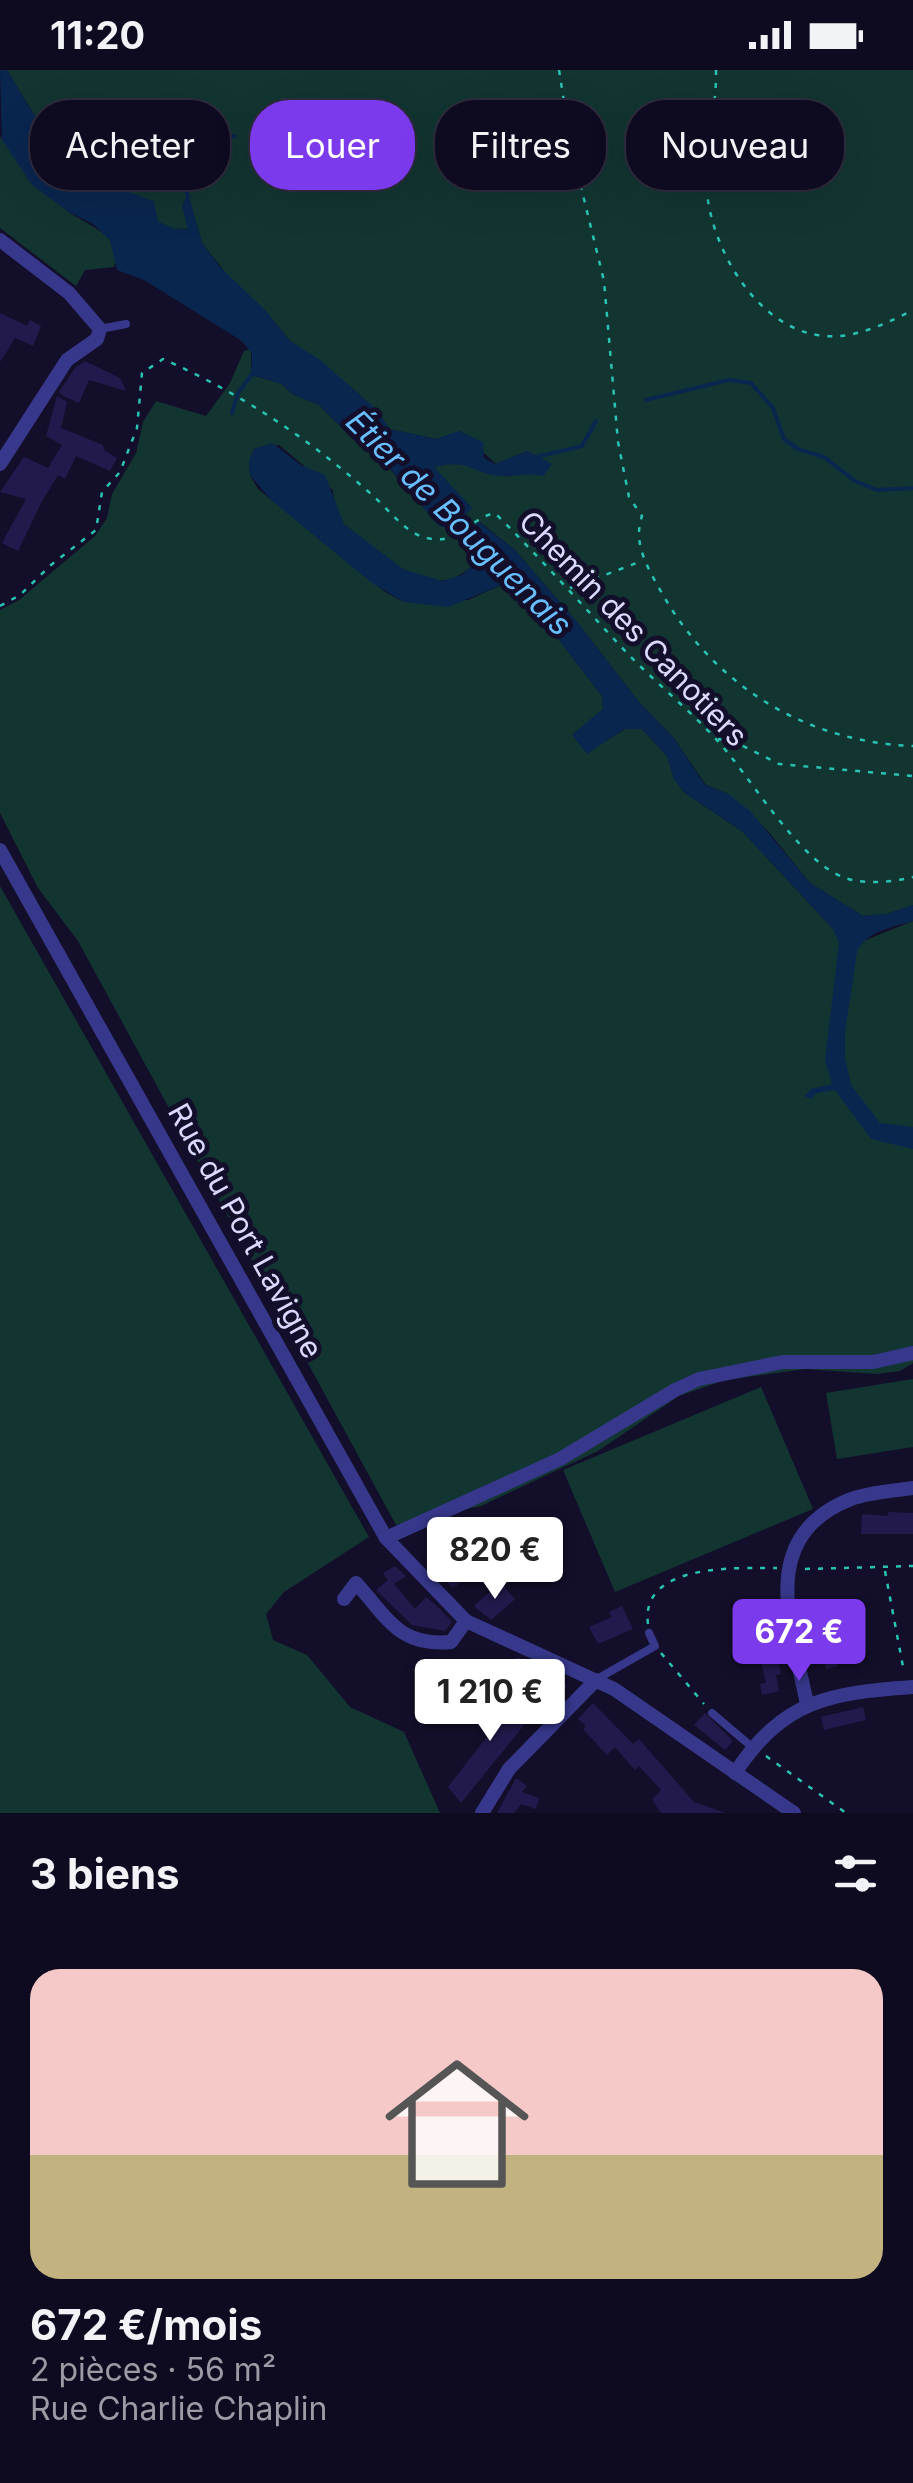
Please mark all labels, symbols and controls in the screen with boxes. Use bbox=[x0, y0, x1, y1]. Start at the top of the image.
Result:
text: 11:20 bbox=[50, 12, 145, 58]
chip: Acheter bbox=[30, 100, 230, 190]
chip: Louer bbox=[250, 100, 415, 190]
chip: Filtres bbox=[435, 100, 606, 190]
chip: Nouveau bbox=[626, 100, 844, 190]
water label: Étier de Bouguenais bbox=[338, 402, 580, 644]
street label: Chemin des Canotiers bbox=[512, 503, 755, 753]
street label: Rue du Port Lavigne bbox=[161, 1097, 331, 1364]
pin: 820 € bbox=[425, 1517, 565, 1602]
text: 820 € bbox=[449, 1530, 541, 1569]
pin: 672 € bbox=[729, 1599, 869, 1684]
text: 672 € bbox=[754, 1612, 844, 1651]
pin: 1 210 € bbox=[398, 1659, 582, 1744]
text: 1 210 € bbox=[437, 1672, 543, 1711]
icon: filters bbox=[828, 1846, 883, 1901]
text: 3 biens bbox=[30, 1848, 180, 1899]
icon: home bbox=[367, 2034, 547, 2214]
text: 672 €/mois bbox=[30, 2299, 262, 2350]
text: 2 pièces · 56 m² bbox=[30, 2350, 276, 2389]
text: Rue Charlie Chaplin bbox=[30, 2389, 327, 2428]

